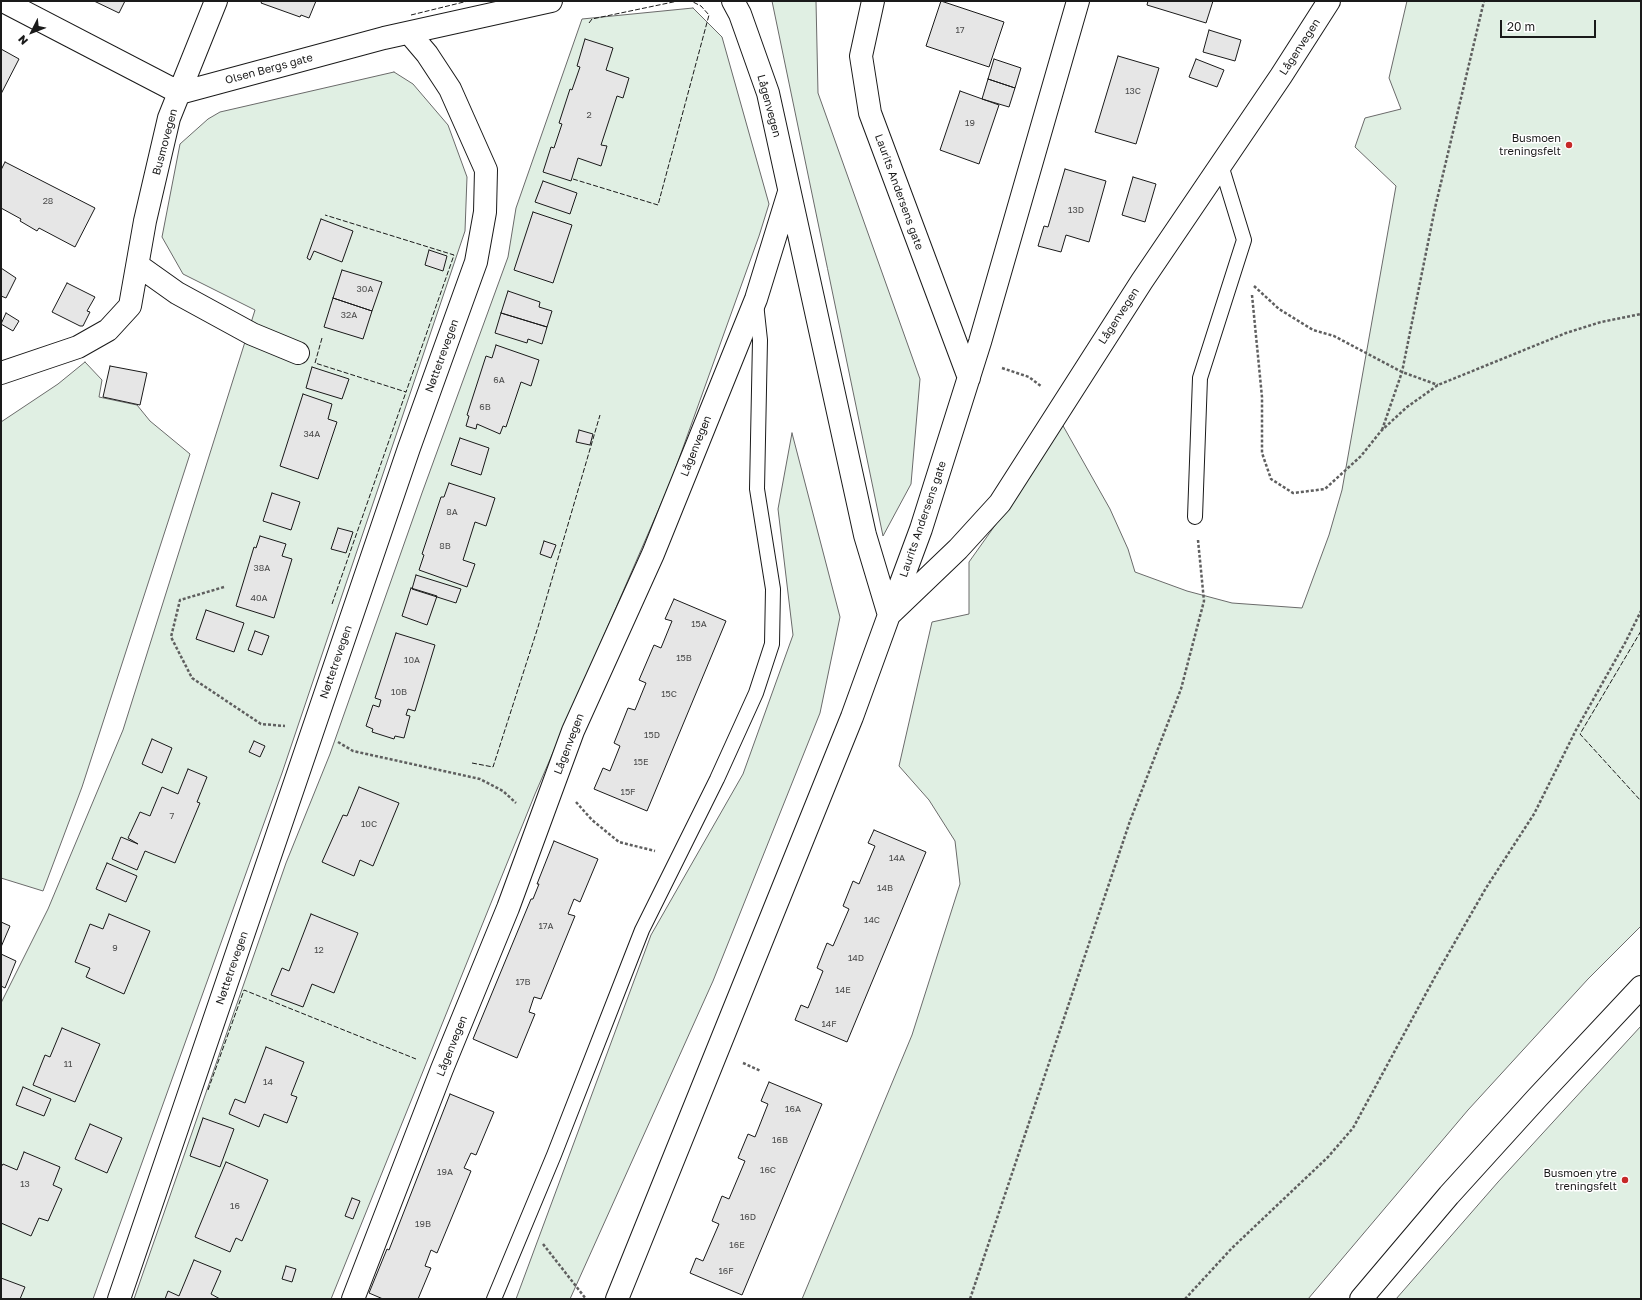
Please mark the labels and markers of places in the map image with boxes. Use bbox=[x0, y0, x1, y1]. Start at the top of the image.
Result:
place label: Busmoen treningsfelt bbox=[1499, 132, 1561, 158]
marker: Busmoen treningsfelt bbox=[1564, 140, 1574, 150]
place label: Busmoen ytre treningsfelt bbox=[1543, 1167, 1617, 1193]
marker: Busmoen ytre treningsfelt bbox=[1620, 1175, 1630, 1185]

